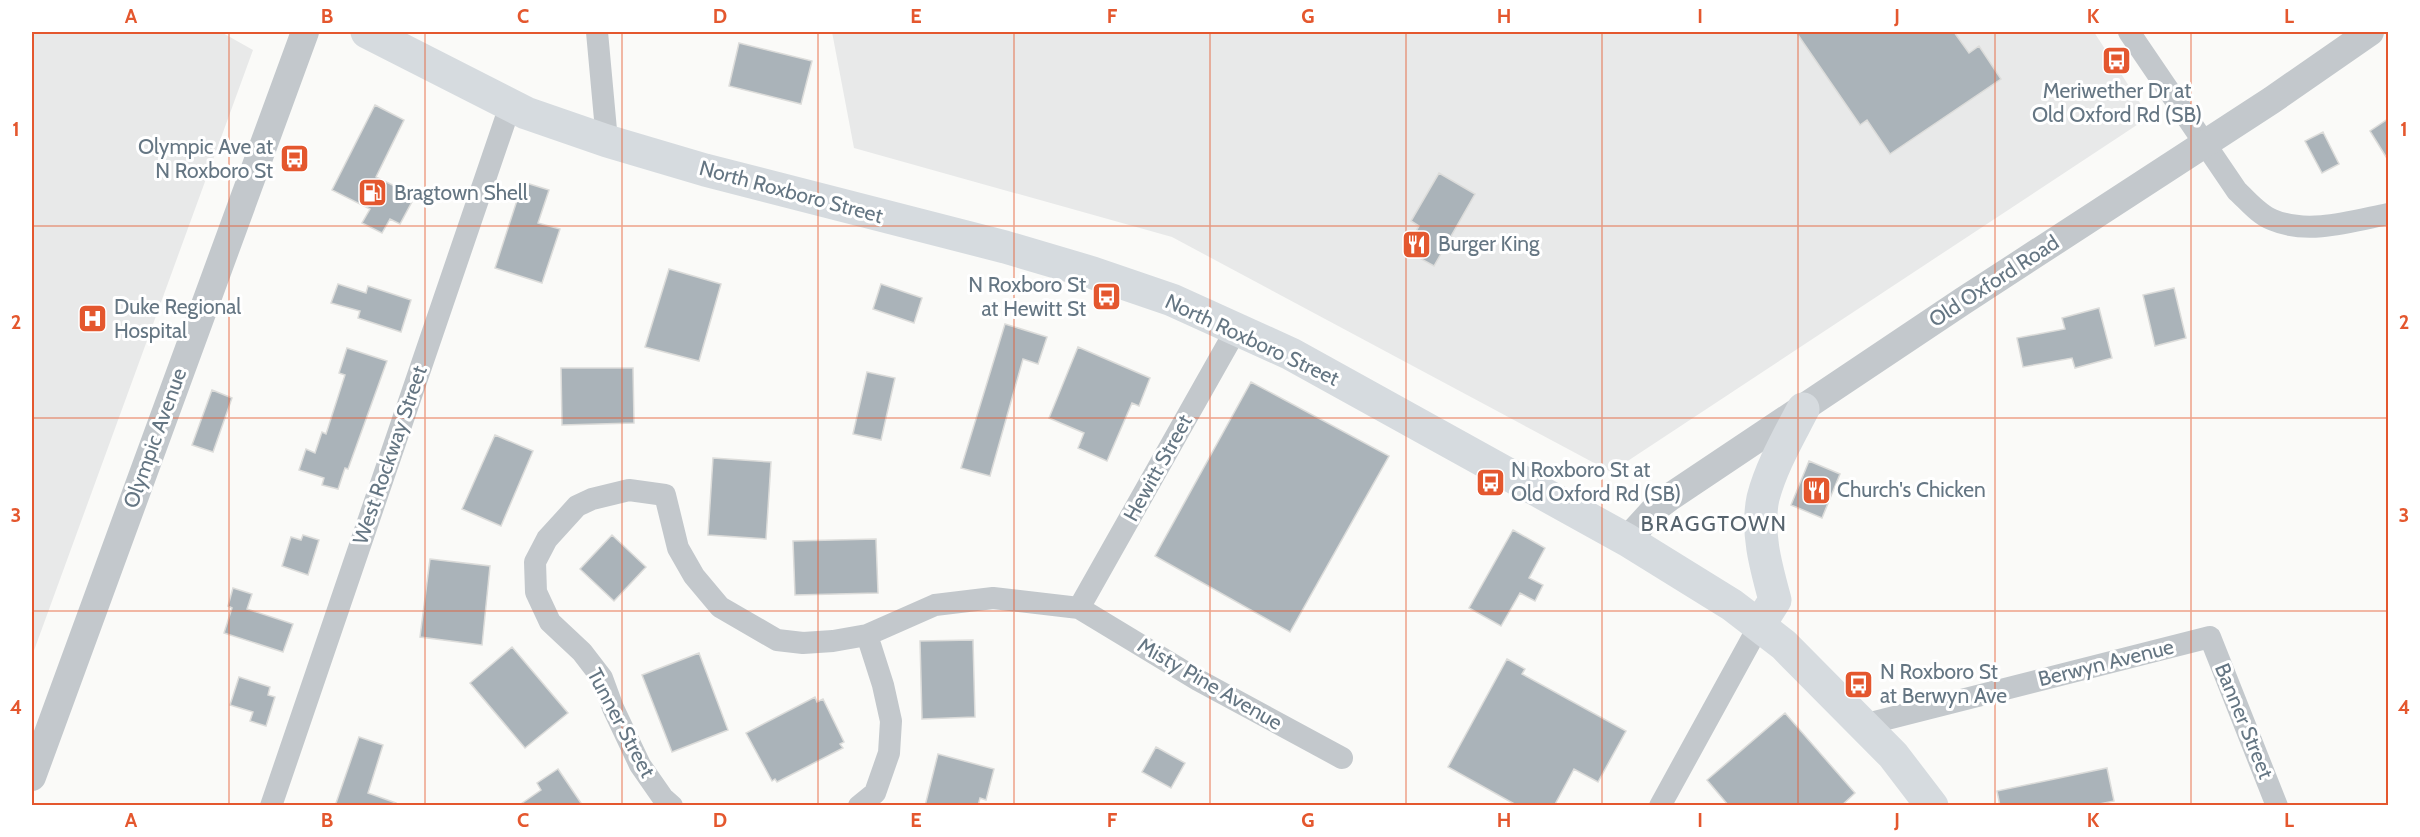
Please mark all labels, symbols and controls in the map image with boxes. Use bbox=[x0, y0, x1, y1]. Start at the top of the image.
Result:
text: A bbox=[125, 4, 138, 28]
text: B bbox=[321, 4, 333, 28]
text: C bbox=[517, 4, 529, 28]
text: D bbox=[713, 4, 727, 28]
text: E bbox=[910, 4, 922, 28]
text: F bbox=[1107, 4, 1118, 28]
text: G bbox=[1301, 4, 1315, 28]
text: H bbox=[1497, 4, 1511, 28]
text: I bbox=[1697, 4, 1703, 28]
text: J bbox=[1893, 4, 1900, 28]
text: K bbox=[2087, 4, 2100, 28]
text: L bbox=[2284, 4, 2294, 28]
bus stop icon: Meriwether Dr at Old Oxford Rd (SB) bbox=[2101, 44, 2133, 76]
place label: Meriwether Dr at Old Oxford Rd (SB) bbox=[2032, 78, 2202, 127]
text: 1 bbox=[12, 117, 20, 141]
text: 1 bbox=[2400, 117, 2408, 141]
place label: Olympic Ave at N Roxboro St bbox=[138, 134, 273, 183]
bus stop icon: Olympic Ave at N Roxboro St bbox=[278, 143, 310, 175]
street label: North Roxboro Street bbox=[697, 155, 886, 228]
fuel station icon: Bragtown Shell bbox=[357, 177, 389, 209]
place label: Bragtown Shell bbox=[394, 180, 528, 205]
restaurant icon: Burger King bbox=[1401, 228, 1433, 260]
street label: Old Oxford Road bbox=[1924, 229, 2063, 332]
place label: Burger King bbox=[1438, 231, 1540, 256]
place label: N Roxboro St at Hewitt St bbox=[968, 272, 1086, 321]
bus stop icon: N Roxboro St at Hewitt St bbox=[1091, 281, 1123, 313]
street label: North Roxboro Street bbox=[1161, 288, 1343, 391]
place label: Duke Regional Hospital bbox=[114, 294, 241, 343]
hospital icon: Duke Regional Hospital bbox=[77, 303, 109, 335]
text: 2 bbox=[11, 310, 21, 334]
text: 2 bbox=[2399, 310, 2409, 334]
street label: West Rockway Street bbox=[347, 362, 432, 547]
street label: Olympic Avenue bbox=[118, 364, 191, 511]
street label: Hewitt Street bbox=[1118, 410, 1197, 525]
place label: N Roxboro St at Old Oxford Rd (SB) bbox=[1511, 457, 1681, 506]
bus stop icon: N Roxboro St at Old Oxford Rd (SB) bbox=[1474, 466, 1506, 498]
restaurant icon: Church's Chicken bbox=[1800, 474, 1832, 506]
place label: Church's Chicken bbox=[1837, 477, 1986, 502]
text: 3 bbox=[11, 503, 21, 527]
text: 3 bbox=[2399, 503, 2409, 527]
district label: BRAGGTOWN bbox=[1641, 510, 1787, 537]
street label: Misty Pine Avenue bbox=[1134, 632, 1287, 735]
street label: Berwyn Avenue bbox=[2036, 634, 2176, 691]
place label: N Roxboro St at Berwyn Ave bbox=[1880, 659, 2007, 708]
street label: Banner Street bbox=[2210, 659, 2279, 782]
street label: Tunner Street bbox=[582, 664, 661, 782]
bus stop icon: N Roxboro St at Berwyn Ave bbox=[1843, 668, 1875, 700]
text: 4 bbox=[10, 695, 22, 719]
text: 4 bbox=[2398, 695, 2410, 719]
text: A bbox=[125, 808, 138, 832]
text: B bbox=[321, 808, 333, 832]
text: C bbox=[517, 808, 529, 832]
text: D bbox=[713, 808, 727, 832]
text: E bbox=[910, 808, 922, 832]
text: F bbox=[1107, 808, 1118, 832]
text: G bbox=[1301, 808, 1315, 832]
text: H bbox=[1497, 808, 1511, 832]
text: I bbox=[1697, 808, 1703, 832]
text: J bbox=[1893, 808, 1900, 832]
text: K bbox=[2087, 808, 2100, 832]
text: L bbox=[2284, 808, 2294, 832]

